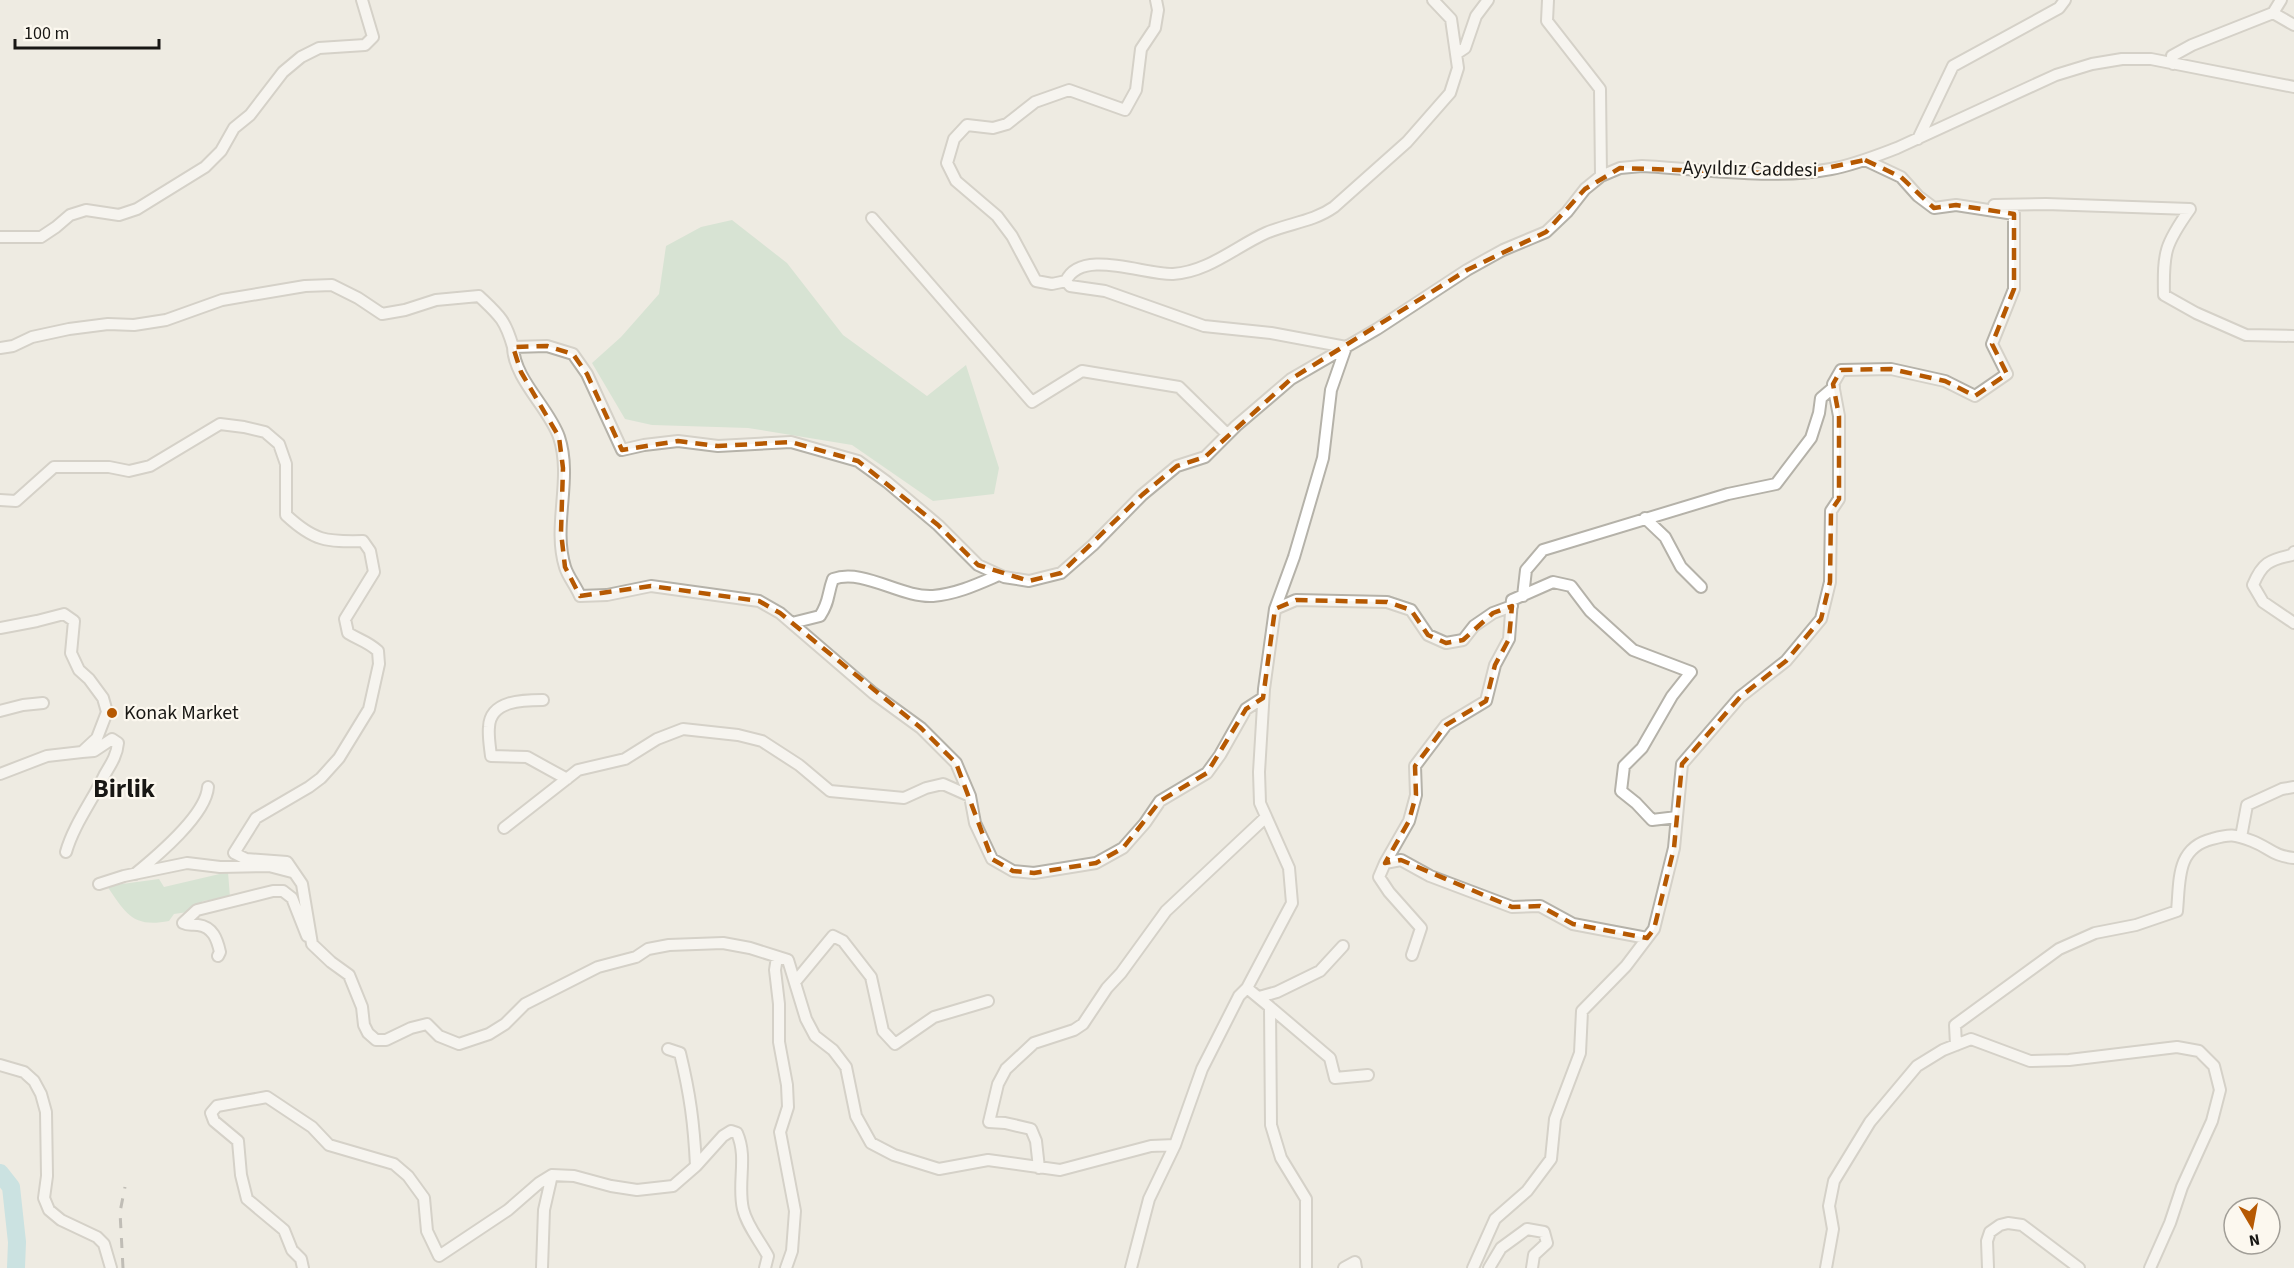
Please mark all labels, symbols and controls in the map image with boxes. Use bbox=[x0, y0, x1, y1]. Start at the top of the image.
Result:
scale bar bbox=[15, 12, 159, 50]
text: 100 m bbox=[24, 21, 69, 46]
street label: Ayyıldız Caddesi bbox=[1682, 154, 1818, 184]
place label: Konak Market bbox=[124, 699, 239, 727]
marker: Konak Market bbox=[105, 706, 119, 720]
district label: Birlik bbox=[93, 770, 156, 807]
north arrow bbox=[2222, 1196, 2282, 1256]
text: N bbox=[2247, 1228, 2262, 1252]

